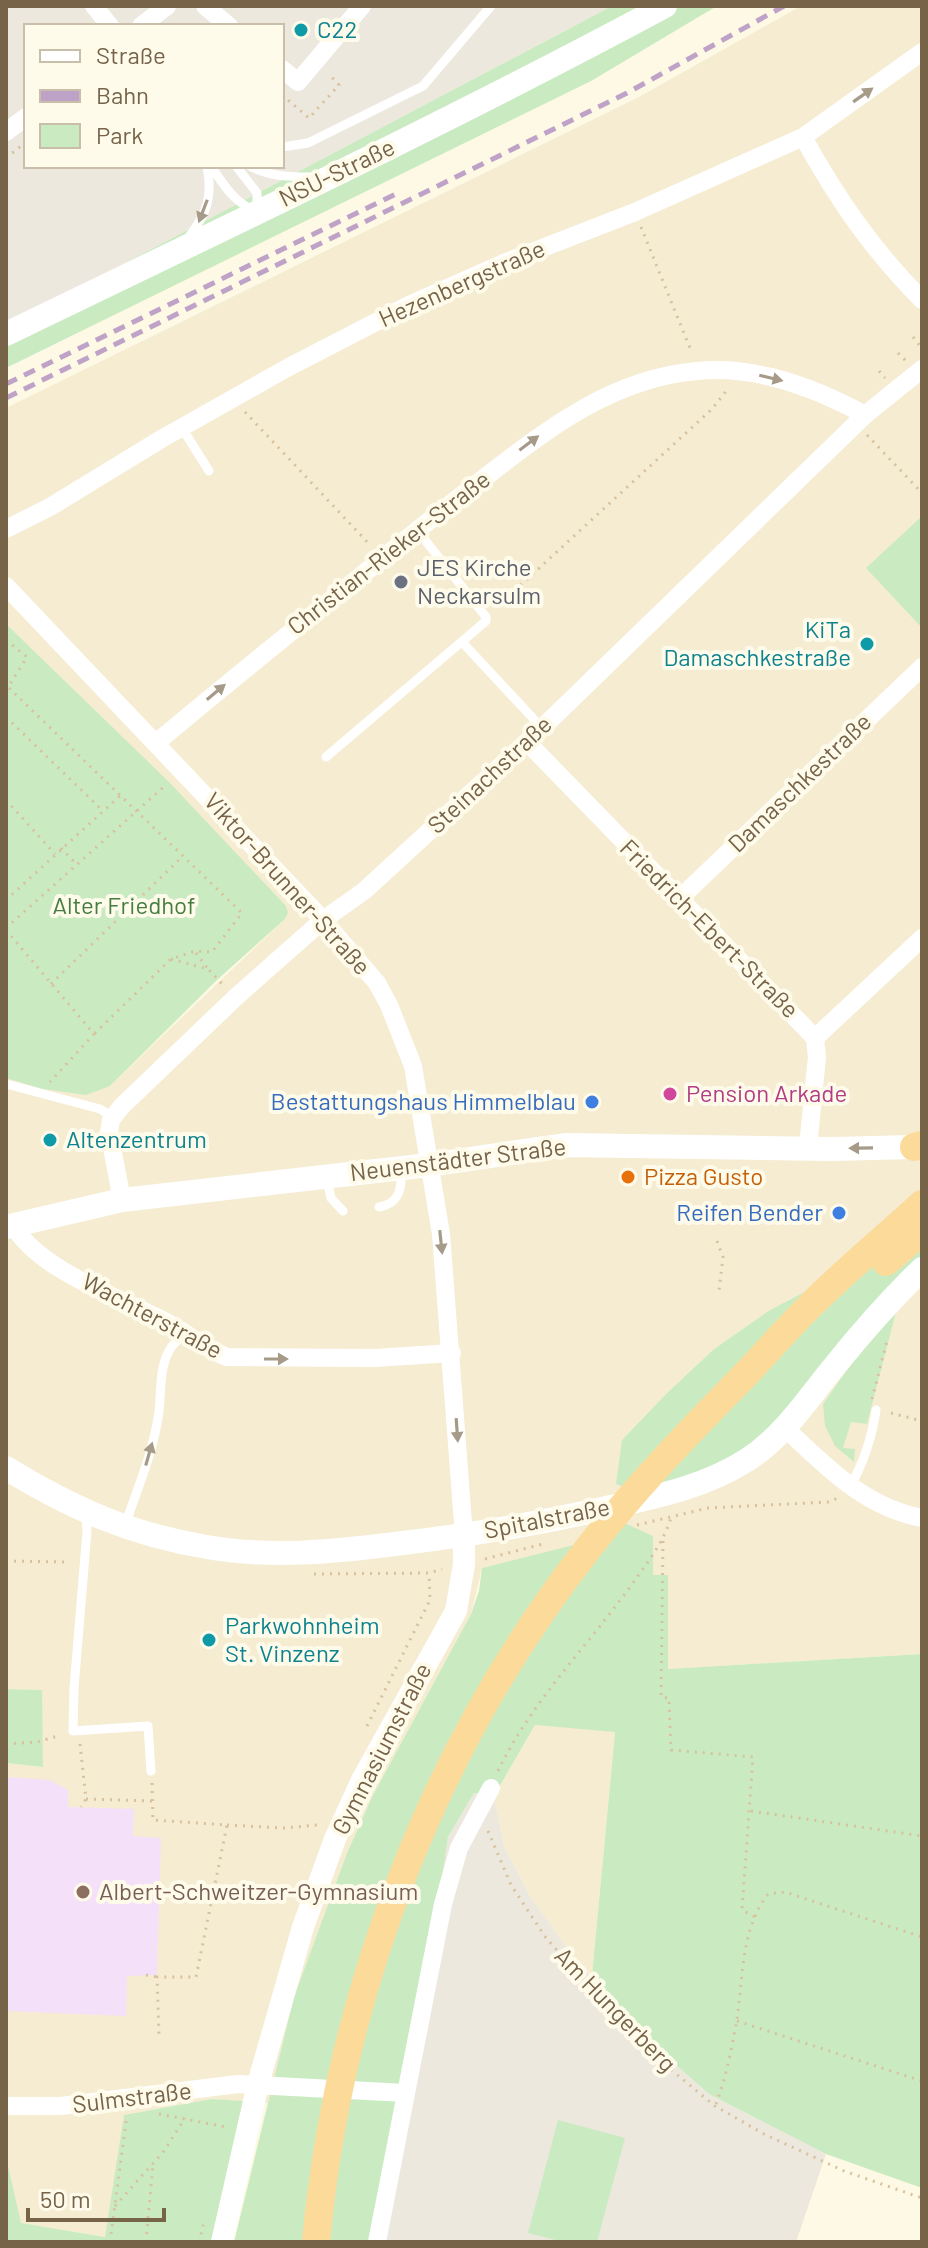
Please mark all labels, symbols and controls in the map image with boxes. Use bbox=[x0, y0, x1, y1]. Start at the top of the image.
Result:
place label: C22 bbox=[317, 14, 357, 43]
marker: C22 bbox=[292, 21, 310, 39]
legend bbox=[24, 24, 284, 168]
text: Straße bbox=[96, 40, 166, 69]
text: Bahn bbox=[96, 80, 149, 109]
one-way arrow bbox=[852, 88, 873, 103]
text: Park bbox=[96, 120, 143, 149]
street label: NSU-Straße bbox=[274, 131, 399, 212]
one-way arrow bbox=[196, 199, 209, 223]
street label: Hezenbergstraße bbox=[374, 233, 549, 332]
one-way arrow bbox=[759, 372, 784, 385]
one-way arrow bbox=[519, 436, 540, 452]
street label: Christian-Rieker-Straße bbox=[281, 464, 495, 640]
place label: JES Kirche Neckarsulm bbox=[417, 552, 541, 609]
marker: JES Kirche Neckarsulm bbox=[392, 573, 410, 591]
place label: KiTa Damaschkestraße bbox=[663, 614, 851, 671]
marker: KiTa Damaschkestraße bbox=[858, 635, 876, 653]
one-way arrow bbox=[206, 684, 226, 701]
street label: Damaschkestraße bbox=[721, 706, 876, 857]
street label: Steinachstraße bbox=[421, 709, 557, 839]
street label: Viktor-Brunner-Straße bbox=[199, 786, 377, 980]
street label: Friedrich-Ebert-Straße bbox=[615, 833, 805, 1023]
park label: Alter Friedhof bbox=[52, 890, 196, 919]
place label: Pension Arkade bbox=[686, 1078, 847, 1107]
marker: Pension Arkade bbox=[661, 1085, 679, 1103]
place label: Bestattungshaus Himmelblau bbox=[271, 1086, 576, 1115]
marker: Bestattungshaus Himmelblau bbox=[583, 1093, 601, 1111]
place label: Altenzentrum bbox=[66, 1124, 207, 1153]
marker: Altenzentrum bbox=[41, 1131, 59, 1149]
street label: Neuenstädter Straße bbox=[348, 1131, 568, 1186]
one-way arrow bbox=[848, 1142, 873, 1154]
place label: Pizza Gusto bbox=[644, 1161, 763, 1190]
marker: Pizza Gusto bbox=[619, 1168, 637, 1186]
place label: Reifen Bender bbox=[676, 1197, 823, 1226]
marker: Reifen Bender bbox=[830, 1204, 848, 1222]
one-way arrow bbox=[435, 1230, 448, 1255]
street label: Wachterstraße bbox=[78, 1266, 228, 1364]
one-way arrow bbox=[264, 1353, 289, 1365]
one-way arrow bbox=[451, 1418, 464, 1443]
one-way arrow bbox=[143, 1442, 156, 1466]
street label: Spitalstraße bbox=[481, 1491, 612, 1544]
place label: Parkwohnheim St. Vinzenz bbox=[225, 1610, 380, 1667]
marker: Parkwohnheim St. Vinzenz bbox=[200, 1631, 218, 1649]
street label: Gymnasiumstraße bbox=[325, 1658, 436, 1839]
place label: Albert-Schweitzer-Gymnasium bbox=[99, 1876, 418, 1905]
marker: Albert-Schweitzer-Gymnasium bbox=[74, 1883, 92, 1901]
street label: Am Hungerberg bbox=[549, 1941, 683, 2077]
street label: Sulmstraße bbox=[71, 2075, 193, 2118]
scale bar bbox=[28, 2172, 164, 2222]
text: 50 m bbox=[40, 2184, 91, 2213]

